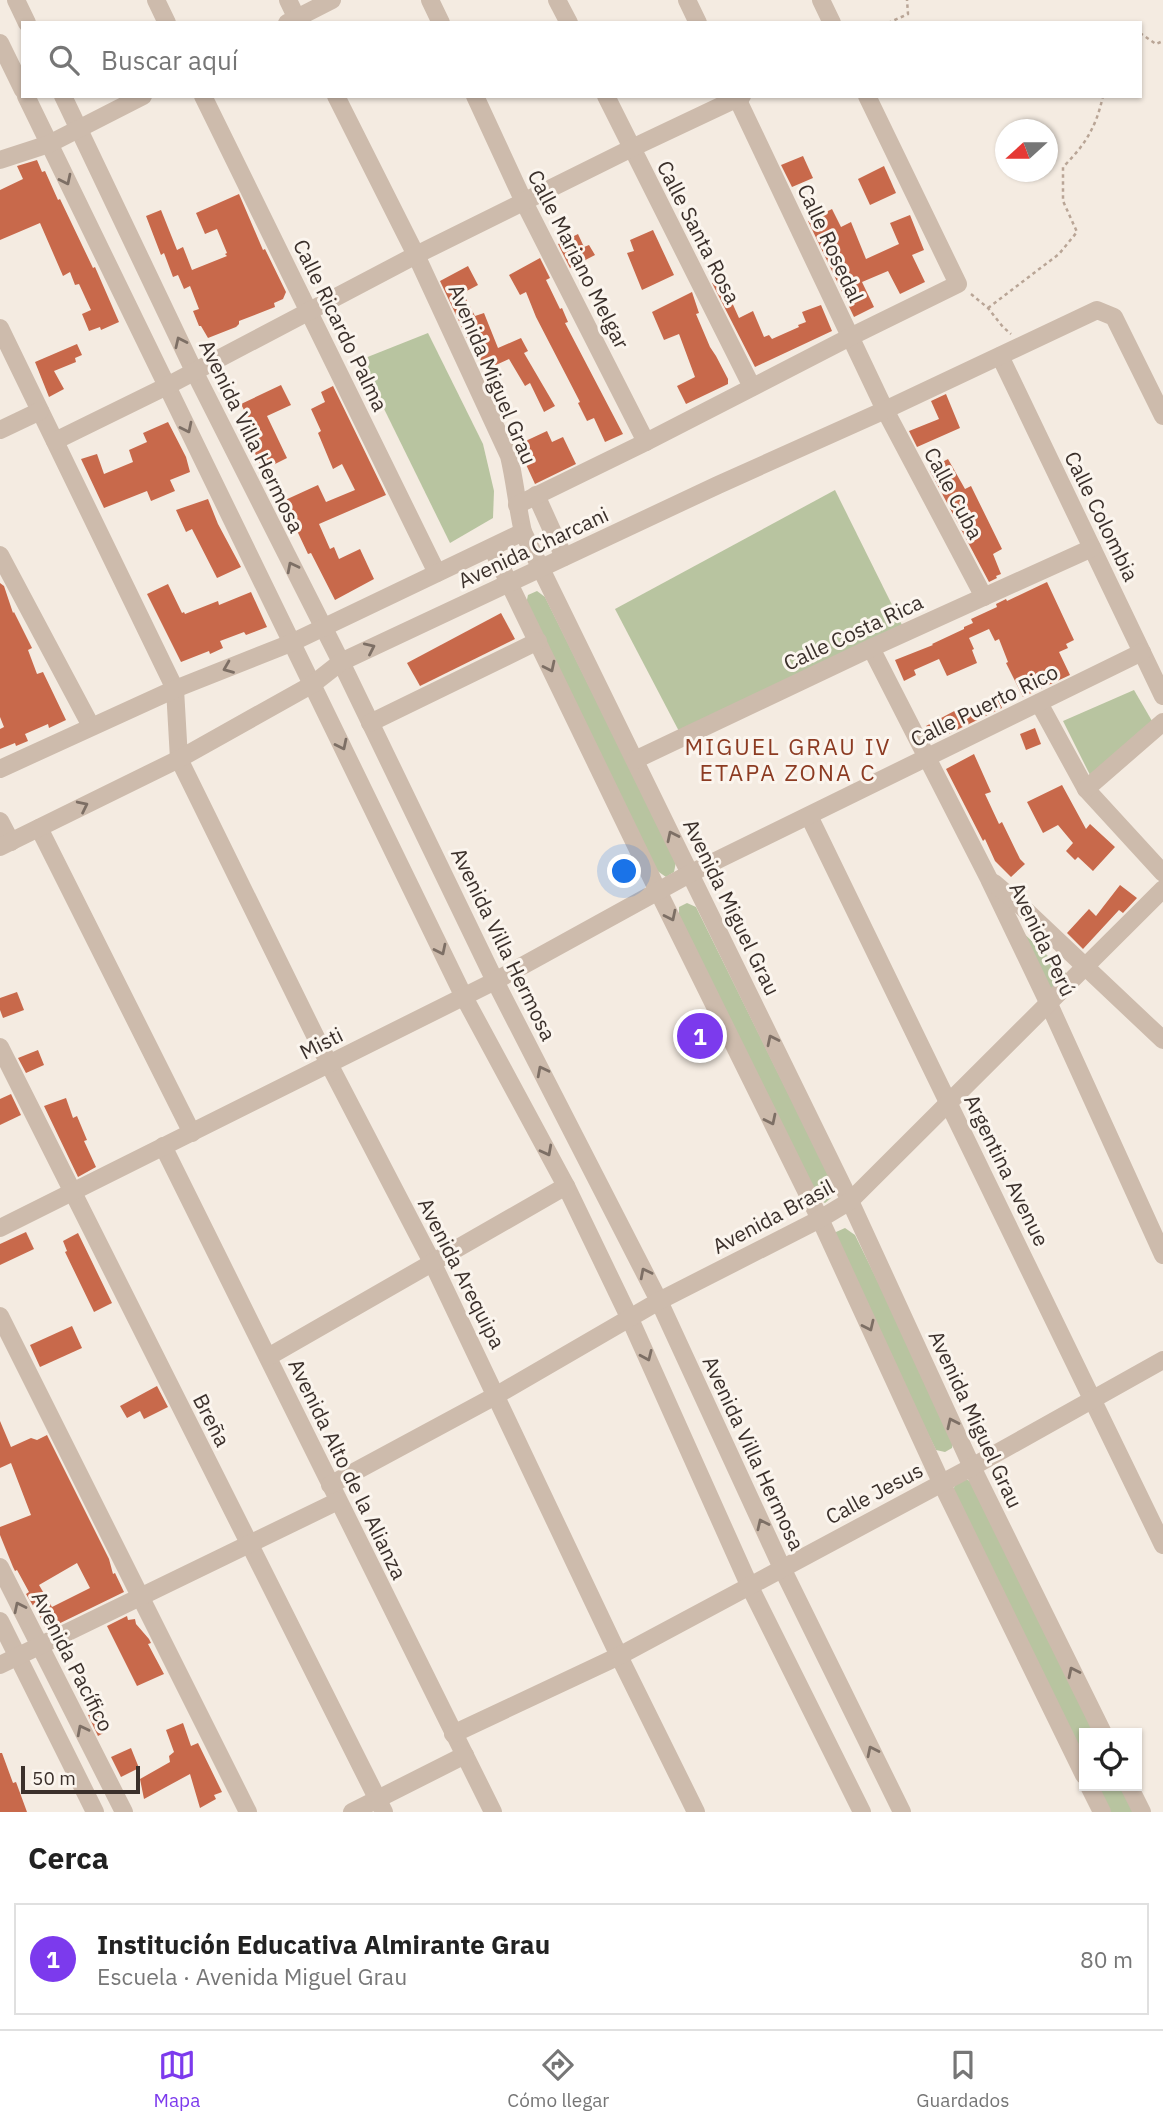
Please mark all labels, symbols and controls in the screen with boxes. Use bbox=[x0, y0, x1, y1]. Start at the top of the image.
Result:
search box bbox=[21, 21, 1142, 98]
icon: search bbox=[45, 41, 83, 79]
text: Buscar aquí bbox=[101, 43, 238, 77]
north arrow bbox=[995, 119, 1058, 182]
street label: Calle Santa Rosa bbox=[651, 156, 747, 308]
street label: Calle Mariano Melgar bbox=[522, 165, 636, 354]
one-way arrow bbox=[58, 173, 72, 185]
street label: Calle Rosedal bbox=[791, 179, 871, 307]
street label: Calle Ricardo Palma bbox=[287, 234, 395, 416]
street label: Avenida Miguel Grau bbox=[442, 280, 544, 468]
street label: Avenida Villa Hermosa bbox=[193, 335, 311, 537]
one-way arrow bbox=[174, 337, 188, 349]
one-way arrow bbox=[179, 421, 193, 433]
street label: Calle Cuba bbox=[918, 442, 990, 544]
street label: Calle Colombia bbox=[1058, 446, 1146, 586]
street label: Avenida Charcani bbox=[453, 500, 613, 594]
one-way arrow bbox=[287, 562, 301, 574]
street label: Calle Costa Rica bbox=[779, 587, 927, 677]
one-way arrow bbox=[363, 642, 376, 656]
street label: Calle Puerto Rico bbox=[906, 657, 1062, 753]
one-way arrow bbox=[223, 660, 235, 674]
one-way arrow bbox=[542, 660, 556, 672]
district label: MIGUEL GRAU IV ETAPA ZONA C bbox=[684, 731, 892, 787]
one-way arrow bbox=[334, 738, 348, 750]
one-way arrow bbox=[76, 800, 88, 814]
street label: Avenida Miguel Grau bbox=[677, 814, 787, 1000]
one-way arrow bbox=[667, 831, 681, 843]
street label: Avenida Villa Hermosa bbox=[445, 843, 563, 1045]
your location bbox=[607, 854, 641, 888]
street label: Avenida Perú bbox=[1003, 877, 1083, 1001]
one-way arrow bbox=[662, 909, 676, 921]
one-way arrow bbox=[433, 943, 447, 955]
pin: 1 bbox=[677, 1010, 723, 1062]
street label: Misti bbox=[295, 1020, 347, 1066]
one-way arrow bbox=[766, 1035, 780, 1047]
one-way arrow bbox=[536, 1066, 550, 1078]
street label: Argentina Avenue bbox=[958, 1089, 1056, 1251]
one-way arrow bbox=[763, 1113, 777, 1125]
one-way arrow bbox=[539, 1144, 552, 1157]
street label: Avenida Brasil bbox=[707, 1172, 839, 1260]
street label: Avenida Arequipa bbox=[412, 1193, 512, 1353]
one-way arrow bbox=[640, 1268, 654, 1281]
one-way arrow bbox=[861, 1319, 875, 1331]
street label: Avenida Miguel Grau bbox=[923, 1326, 1029, 1512]
one-way arrow bbox=[639, 1349, 653, 1361]
street label: Avenida Villa Hermosa bbox=[697, 1351, 811, 1555]
street label: Avenida Alto de la Alianza bbox=[282, 1354, 414, 1584]
street label: Breña bbox=[187, 1389, 237, 1451]
one-way arrow bbox=[946, 1418, 960, 1430]
street label: Calle Jesus bbox=[820, 1456, 928, 1530]
one-way arrow bbox=[756, 1519, 770, 1531]
street label: Avenida Pacífico bbox=[26, 1586, 120, 1736]
one-way arrow bbox=[14, 1602, 28, 1614]
one-way arrow bbox=[1067, 1667, 1081, 1679]
one-way arrow bbox=[76, 1724, 90, 1737]
map controls bbox=[1079, 1728, 1142, 1791]
button: locate bbox=[1079, 1728, 1142, 1791]
one-way arrow bbox=[867, 1746, 881, 1758]
scale bar bbox=[21, 1763, 140, 1795]
text: 50 m bbox=[32, 1766, 76, 1790]
text: Cerca bbox=[28, 1838, 109, 1877]
text: Institución Educativa Almirante Grau bbox=[97, 1927, 550, 1961]
text: 1 bbox=[46, 1944, 60, 1974]
text: 80 m bbox=[1080, 1944, 1133, 1974]
text: Escuela · Avenida Miguel Grau bbox=[97, 1961, 407, 1991]
tab: Mapa bbox=[154, 2046, 200, 2112]
tab: Cómo llegar bbox=[507, 2046, 609, 2112]
tab: Guardados bbox=[916, 2046, 1009, 2112]

